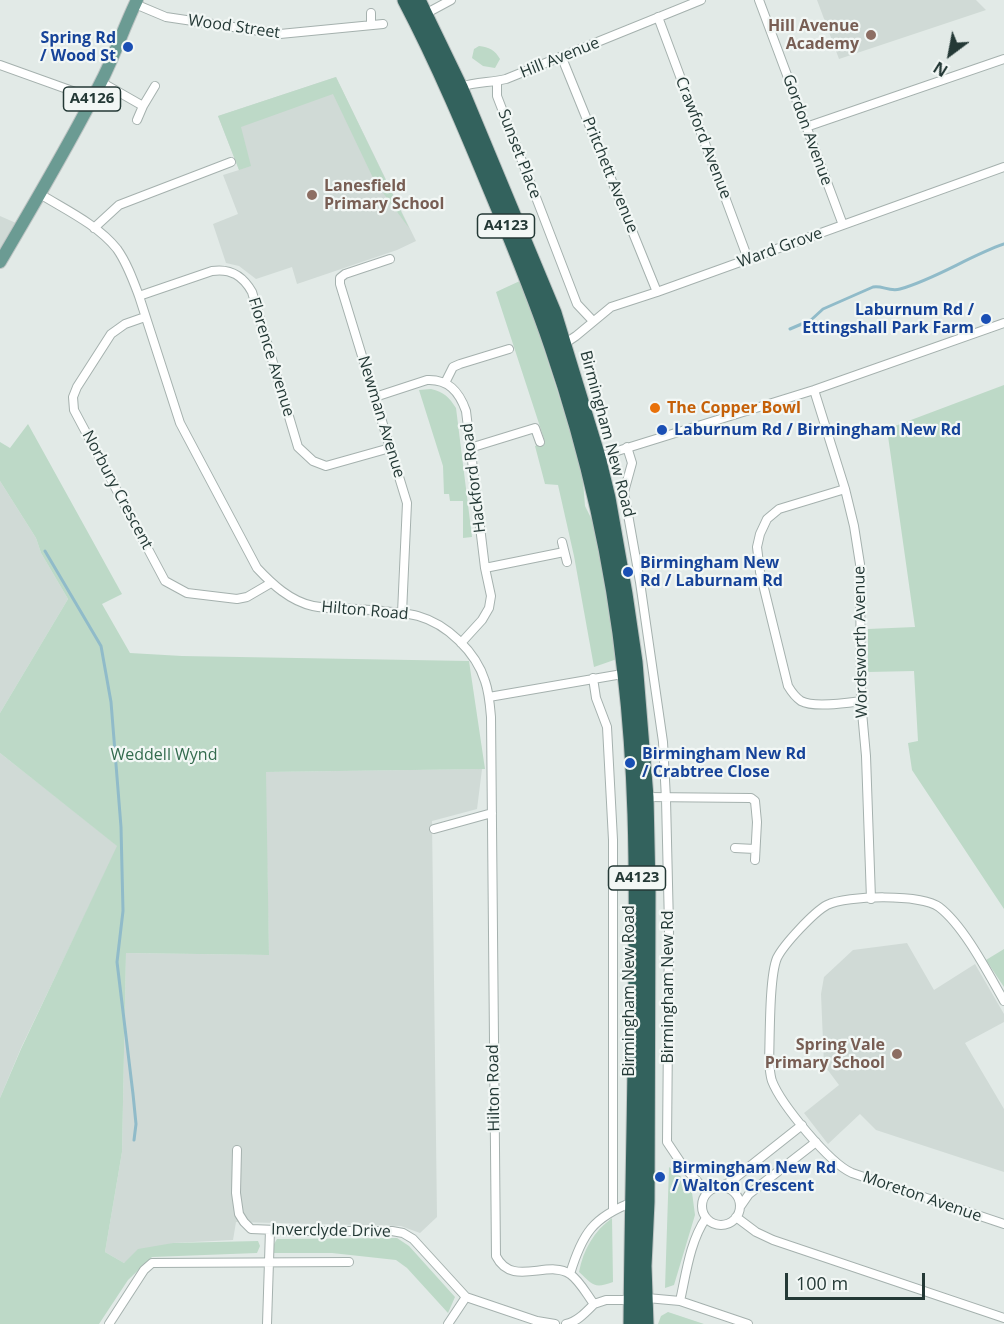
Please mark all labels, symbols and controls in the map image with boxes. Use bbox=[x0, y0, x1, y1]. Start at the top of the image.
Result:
street label: Wood Street bbox=[187, 11, 281, 43]
place label: Hill Avenue Academy bbox=[768, 16, 859, 54]
north arrow bbox=[920, 24, 980, 84]
place label: Spring Rd / Wood St bbox=[40, 28, 116, 66]
marker: Hill Avenue Academy bbox=[864, 28, 878, 42]
street label: Hill Avenue bbox=[518, 33, 602, 83]
marker: Spring Rd / Wood St bbox=[121, 40, 135, 54]
text: N bbox=[929, 56, 952, 82]
street label: Gordon Avenue bbox=[778, 72, 836, 188]
street label: Crawford Avenue bbox=[671, 74, 735, 202]
road number: A4126 bbox=[64, 87, 121, 111]
street label: Sunset Place bbox=[493, 107, 545, 201]
street label: Pritchett Avenue bbox=[578, 114, 642, 236]
place label: Lanesfield Primary School bbox=[324, 176, 444, 214]
marker: Lanesfield Primary School bbox=[305, 188, 319, 202]
road number: A4123 bbox=[478, 214, 534, 238]
street label: Ward Grove bbox=[735, 224, 825, 272]
street label: Florence Avenue bbox=[244, 295, 298, 419]
place label: Laburnum Rd / Ettingshall Park Farm bbox=[802, 300, 974, 338]
marker: Laburnum Rd / Ettingshall Park Farm bbox=[979, 312, 993, 326]
street label: Birmingham New Road bbox=[576, 349, 638, 519]
street label: Newman Avenue bbox=[353, 354, 409, 480]
place label: The Copper Bowl bbox=[667, 398, 801, 418]
marker: The Copper Bowl bbox=[648, 401, 662, 415]
place label: Laburnum Rd / Birmingham New Rd bbox=[674, 420, 961, 440]
street label: Hackford Road bbox=[458, 422, 490, 534]
marker: Laburnum Rd / Birmingham New Rd bbox=[655, 423, 669, 437]
street label: Norbury Crescent bbox=[78, 427, 156, 553]
place label: Birmingham New Rd / Laburnam Rd bbox=[640, 553, 783, 591]
marker: Birmingham New Rd / Laburnam Rd bbox=[621, 565, 635, 579]
street label: Wordsworth Avenue bbox=[850, 566, 872, 718]
street label: Hilton Road bbox=[321, 598, 409, 624]
place label: Birmingham New Rd / Crabtree Close bbox=[642, 744, 806, 782]
park label: Weddell Wynd bbox=[111, 745, 217, 765]
marker: Birmingham New Rd / Crabtree Close bbox=[623, 756, 637, 770]
road number: A4123 bbox=[608, 866, 666, 890]
street label: Birmingham New Road bbox=[619, 905, 639, 1077]
street label: Birmingham New Rd bbox=[658, 910, 678, 1064]
place label: Spring Vale Primary School bbox=[765, 1035, 885, 1073]
street label: Hilton Road bbox=[484, 1044, 504, 1132]
marker: Spring Vale Primary School bbox=[890, 1047, 904, 1061]
place label: Birmingham New Rd / Walton Crescent bbox=[672, 1158, 836, 1196]
street label: Moreton Avenue bbox=[860, 1168, 984, 1226]
marker: Birmingham New Rd / Walton Crescent bbox=[653, 1170, 667, 1184]
street label: Inverclyde Drive bbox=[271, 1220, 391, 1242]
scale bar bbox=[788, 1261, 928, 1299]
text: 100 m bbox=[796, 1271, 848, 1295]

